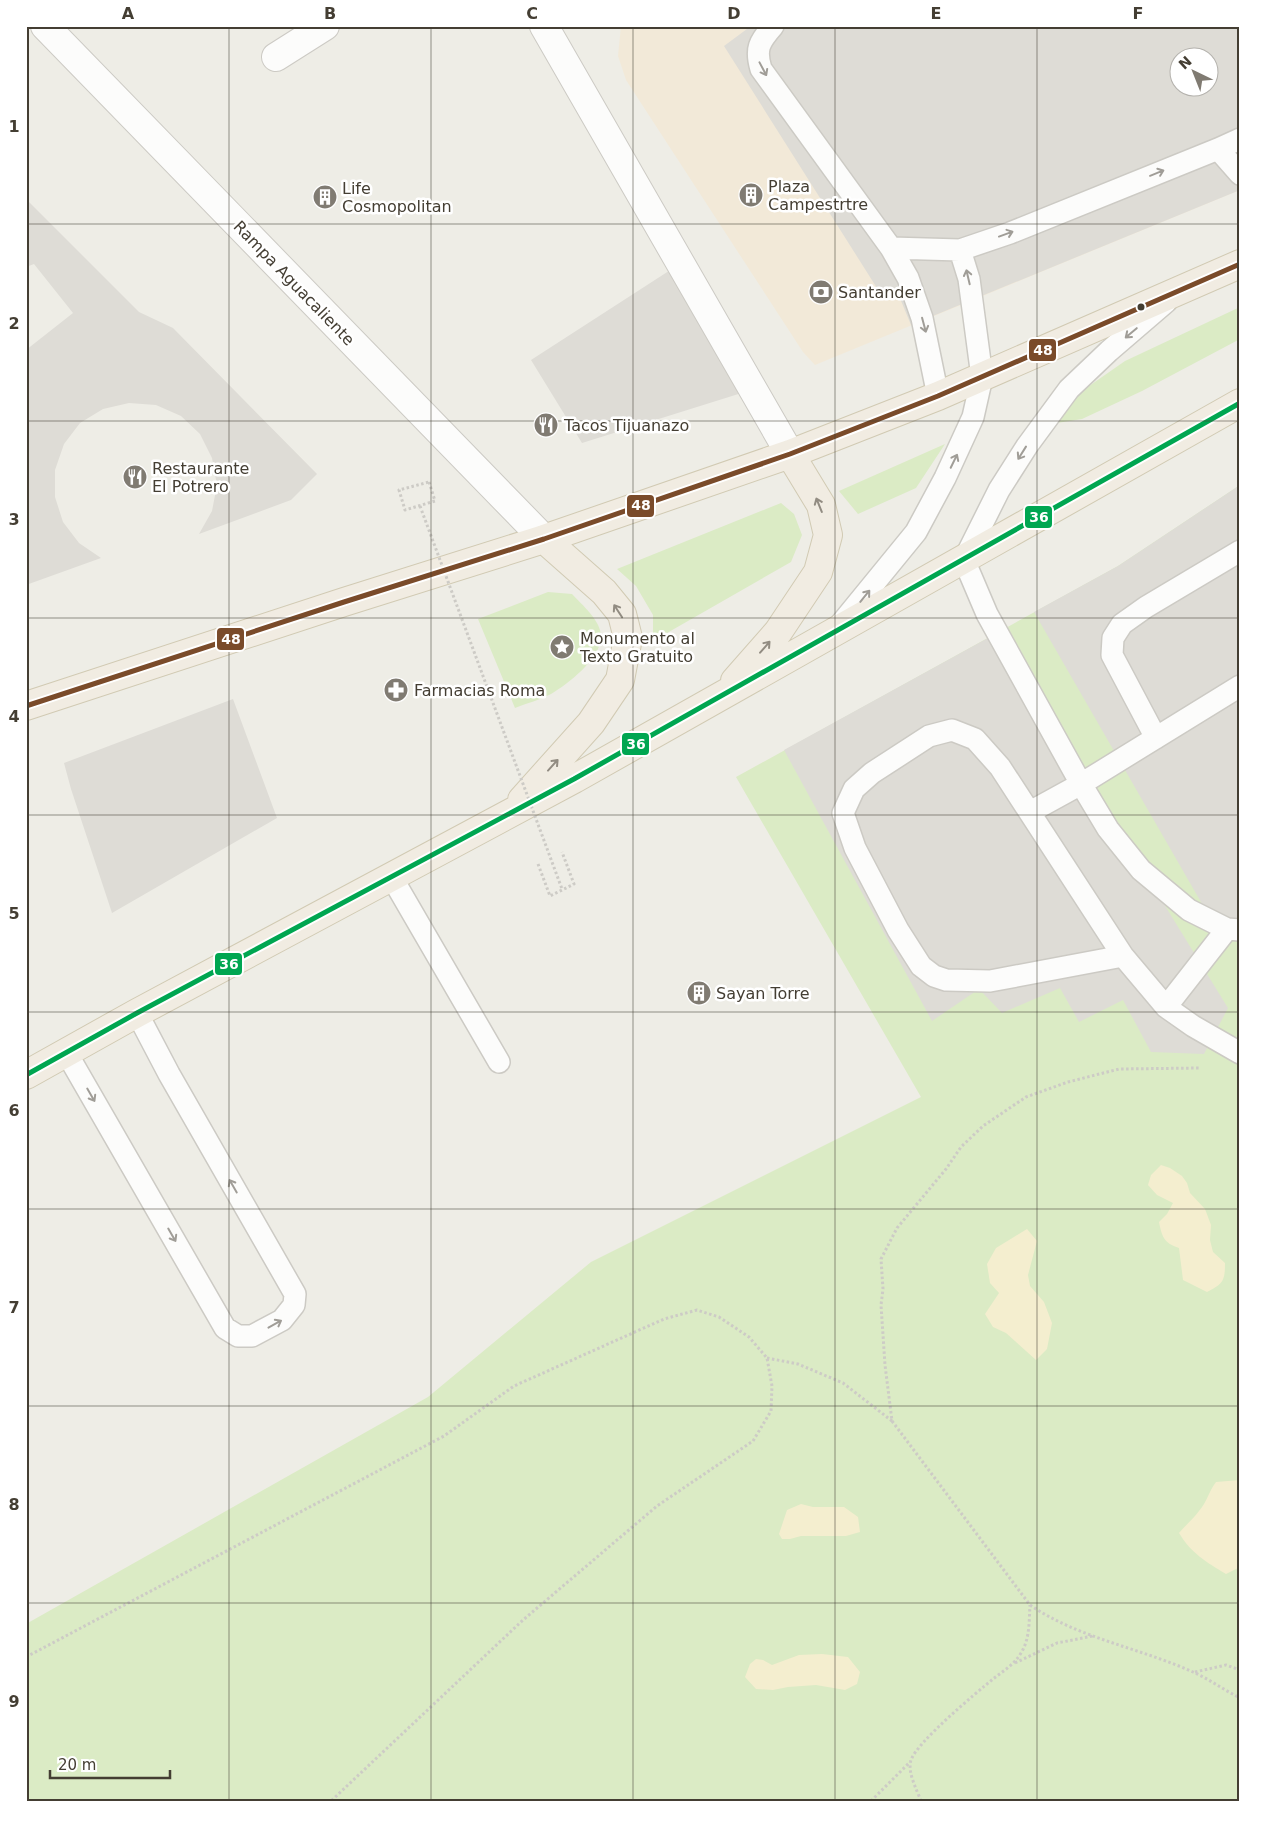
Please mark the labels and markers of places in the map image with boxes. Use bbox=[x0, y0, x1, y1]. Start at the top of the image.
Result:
place label: Plaza Campestrtre bbox=[768, 177, 868, 214]
place label: Life Cosmopolitan bbox=[342, 179, 452, 216]
building icon: Plaza Campestrtre bbox=[738, 182, 764, 208]
building icon: Life Cosmopolitan bbox=[312, 184, 338, 210]
bank icon: Santander bbox=[808, 279, 834, 305]
place label: Santander bbox=[838, 283, 921, 302]
unlabelled marker bbox=[1136, 302, 1146, 312]
restaurant icon: Tacos Tijuanazo bbox=[533, 412, 559, 438]
place label: Tacos Tijuanazo bbox=[563, 416, 689, 435]
place label: Restaurante El Potrero bbox=[152, 459, 249, 496]
restaurant icon: Restaurante El Potrero bbox=[122, 464, 148, 490]
place label: Monumento al Texto Gratuito bbox=[579, 629, 695, 666]
place icon: Monumento al Texto Gratuito bbox=[549, 634, 575, 660]
pharmacy icon: Farmacias Roma bbox=[383, 677, 409, 703]
place label: Farmacias Roma bbox=[414, 681, 545, 700]
building icon: Sayan Torre bbox=[686, 980, 712, 1006]
place label: Sayan Torre bbox=[716, 984, 810, 1003]

